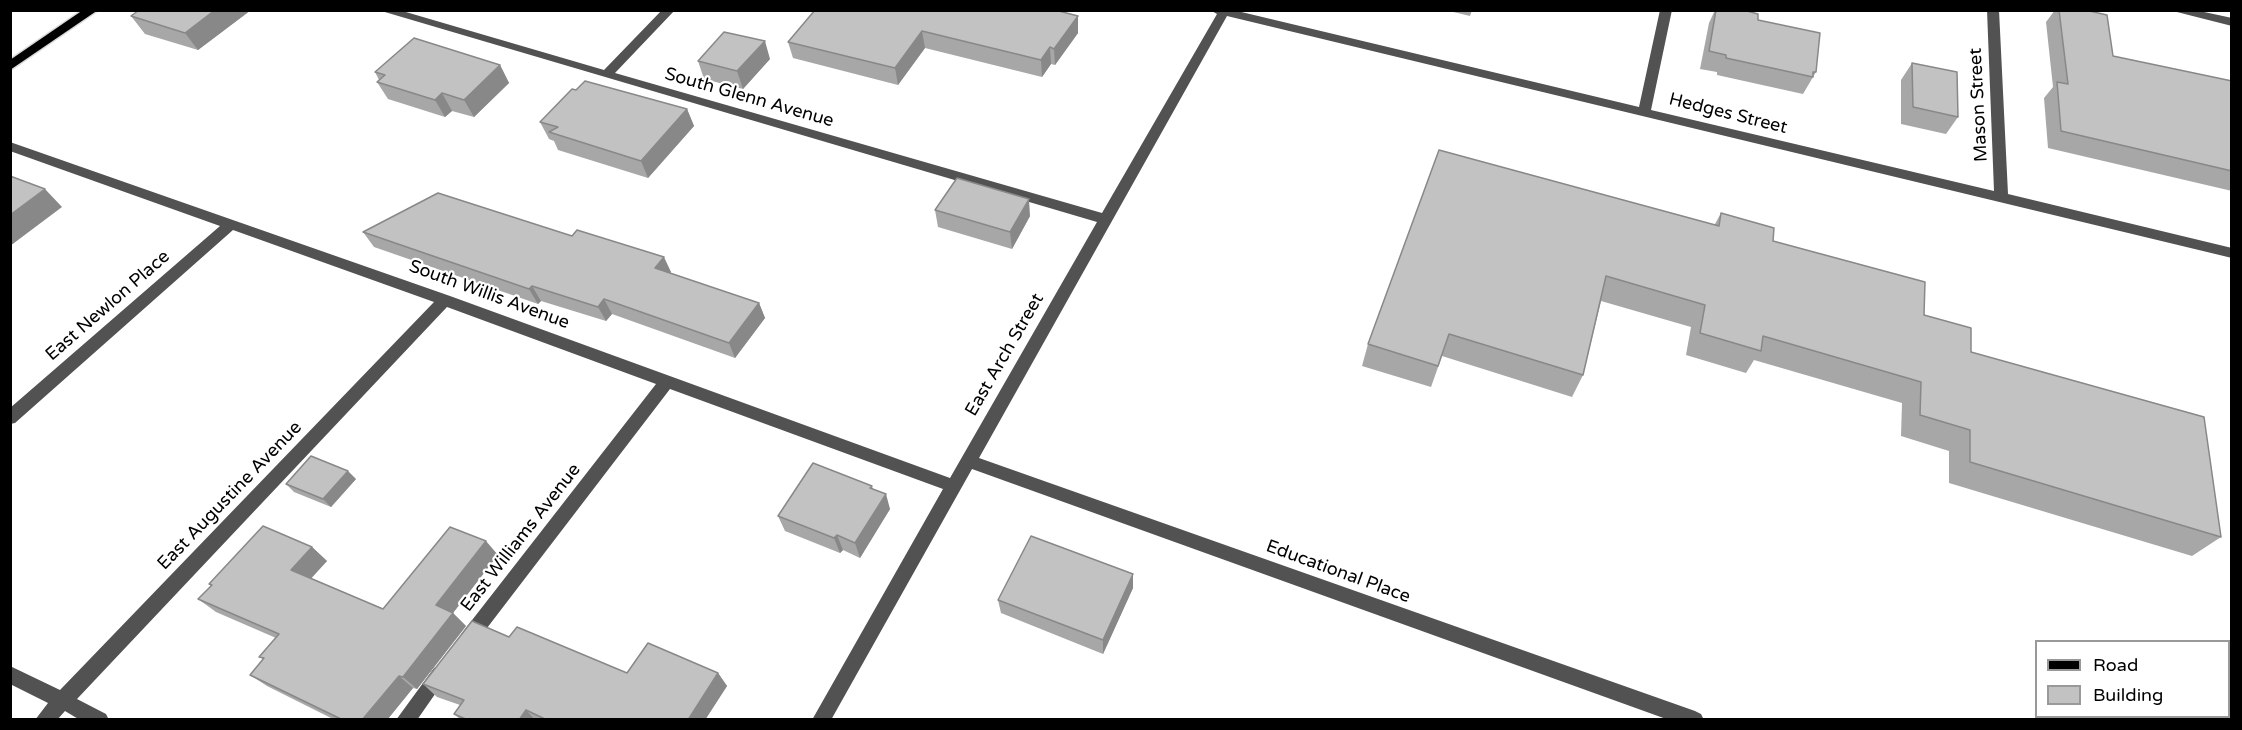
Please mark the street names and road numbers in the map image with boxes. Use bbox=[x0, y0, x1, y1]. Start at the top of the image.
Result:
street label: Mason Street bbox=[1965, 47, 1993, 163]
street label: South Glenn Avenue bbox=[662, 64, 836, 132]
street label: Hedges Street bbox=[1667, 89, 1789, 139]
street label: East Newlon Place bbox=[41, 246, 175, 366]
street label: South Willis Avenue bbox=[406, 256, 572, 334]
street label: East Arch Street bbox=[961, 290, 1049, 420]
street label: East Augustine Avenue bbox=[153, 417, 307, 575]
street label: East Williams Avenue bbox=[456, 460, 586, 616]
street label: Educational Place bbox=[1263, 536, 1413, 608]

